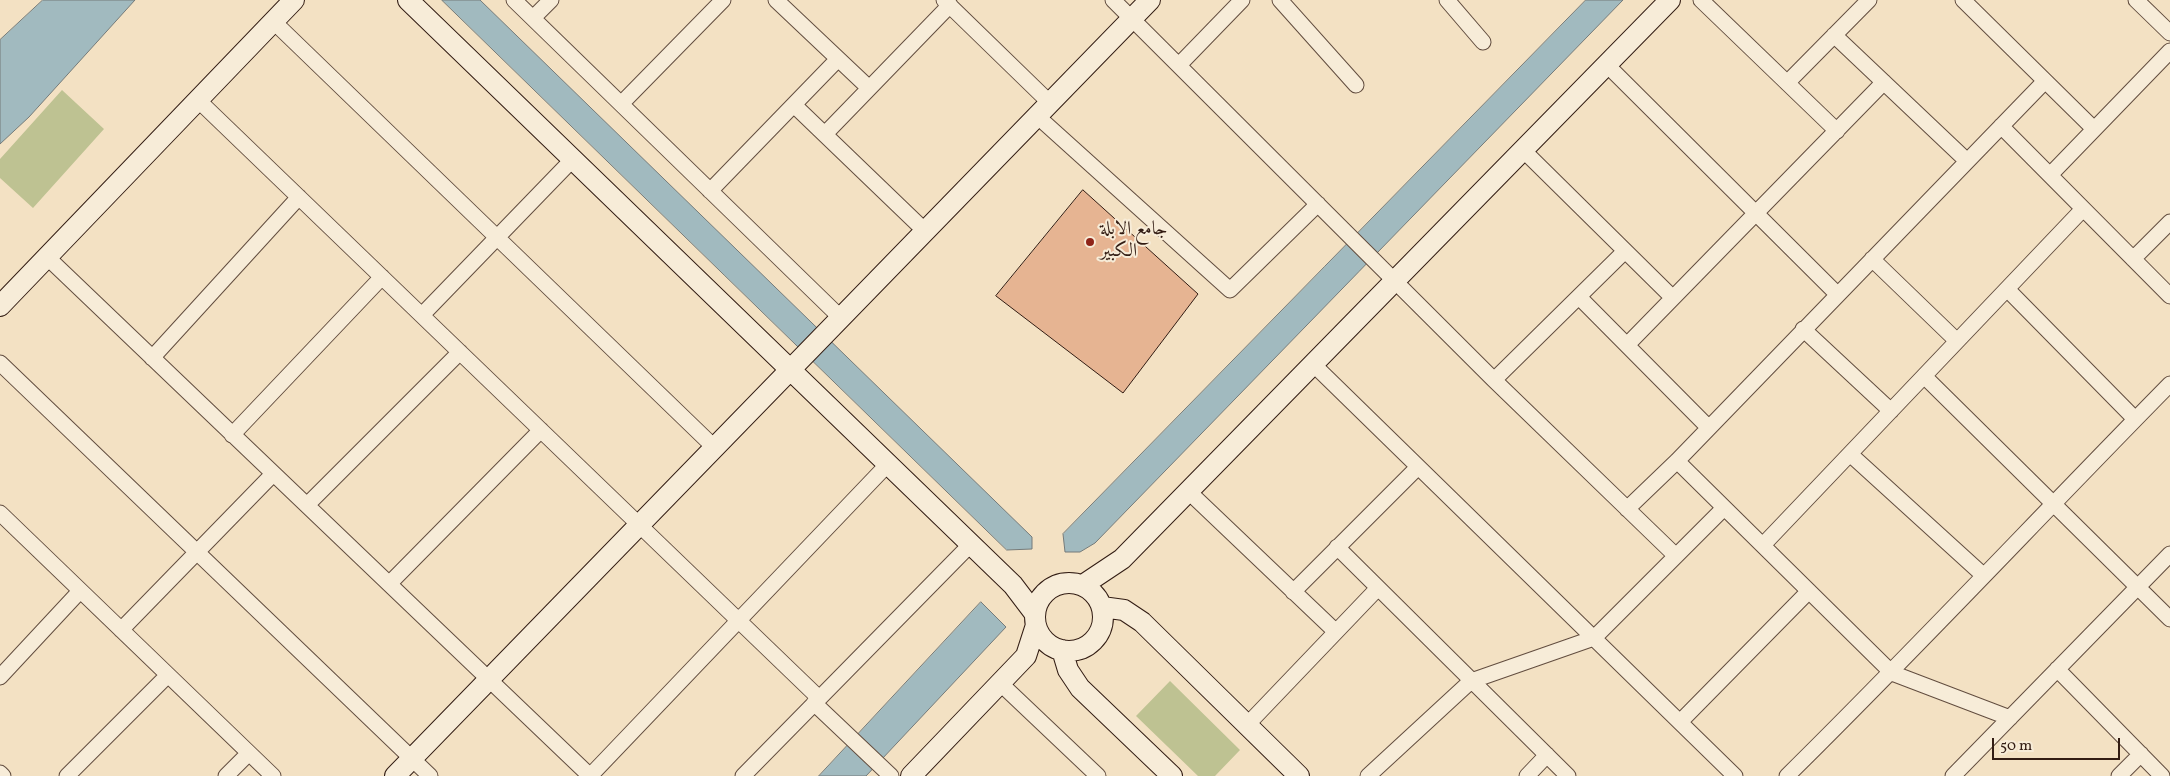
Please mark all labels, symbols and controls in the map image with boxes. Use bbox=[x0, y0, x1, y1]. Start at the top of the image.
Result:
place label: جامع الابلة الكبير bbox=[1100, 220, 1168, 264]
marker: جامع الابلة الكبير bbox=[1084, 236, 1096, 248]
scale bar bbox=[1995, 728, 2122, 760]
text: 50 m bbox=[2000, 736, 2032, 757]

